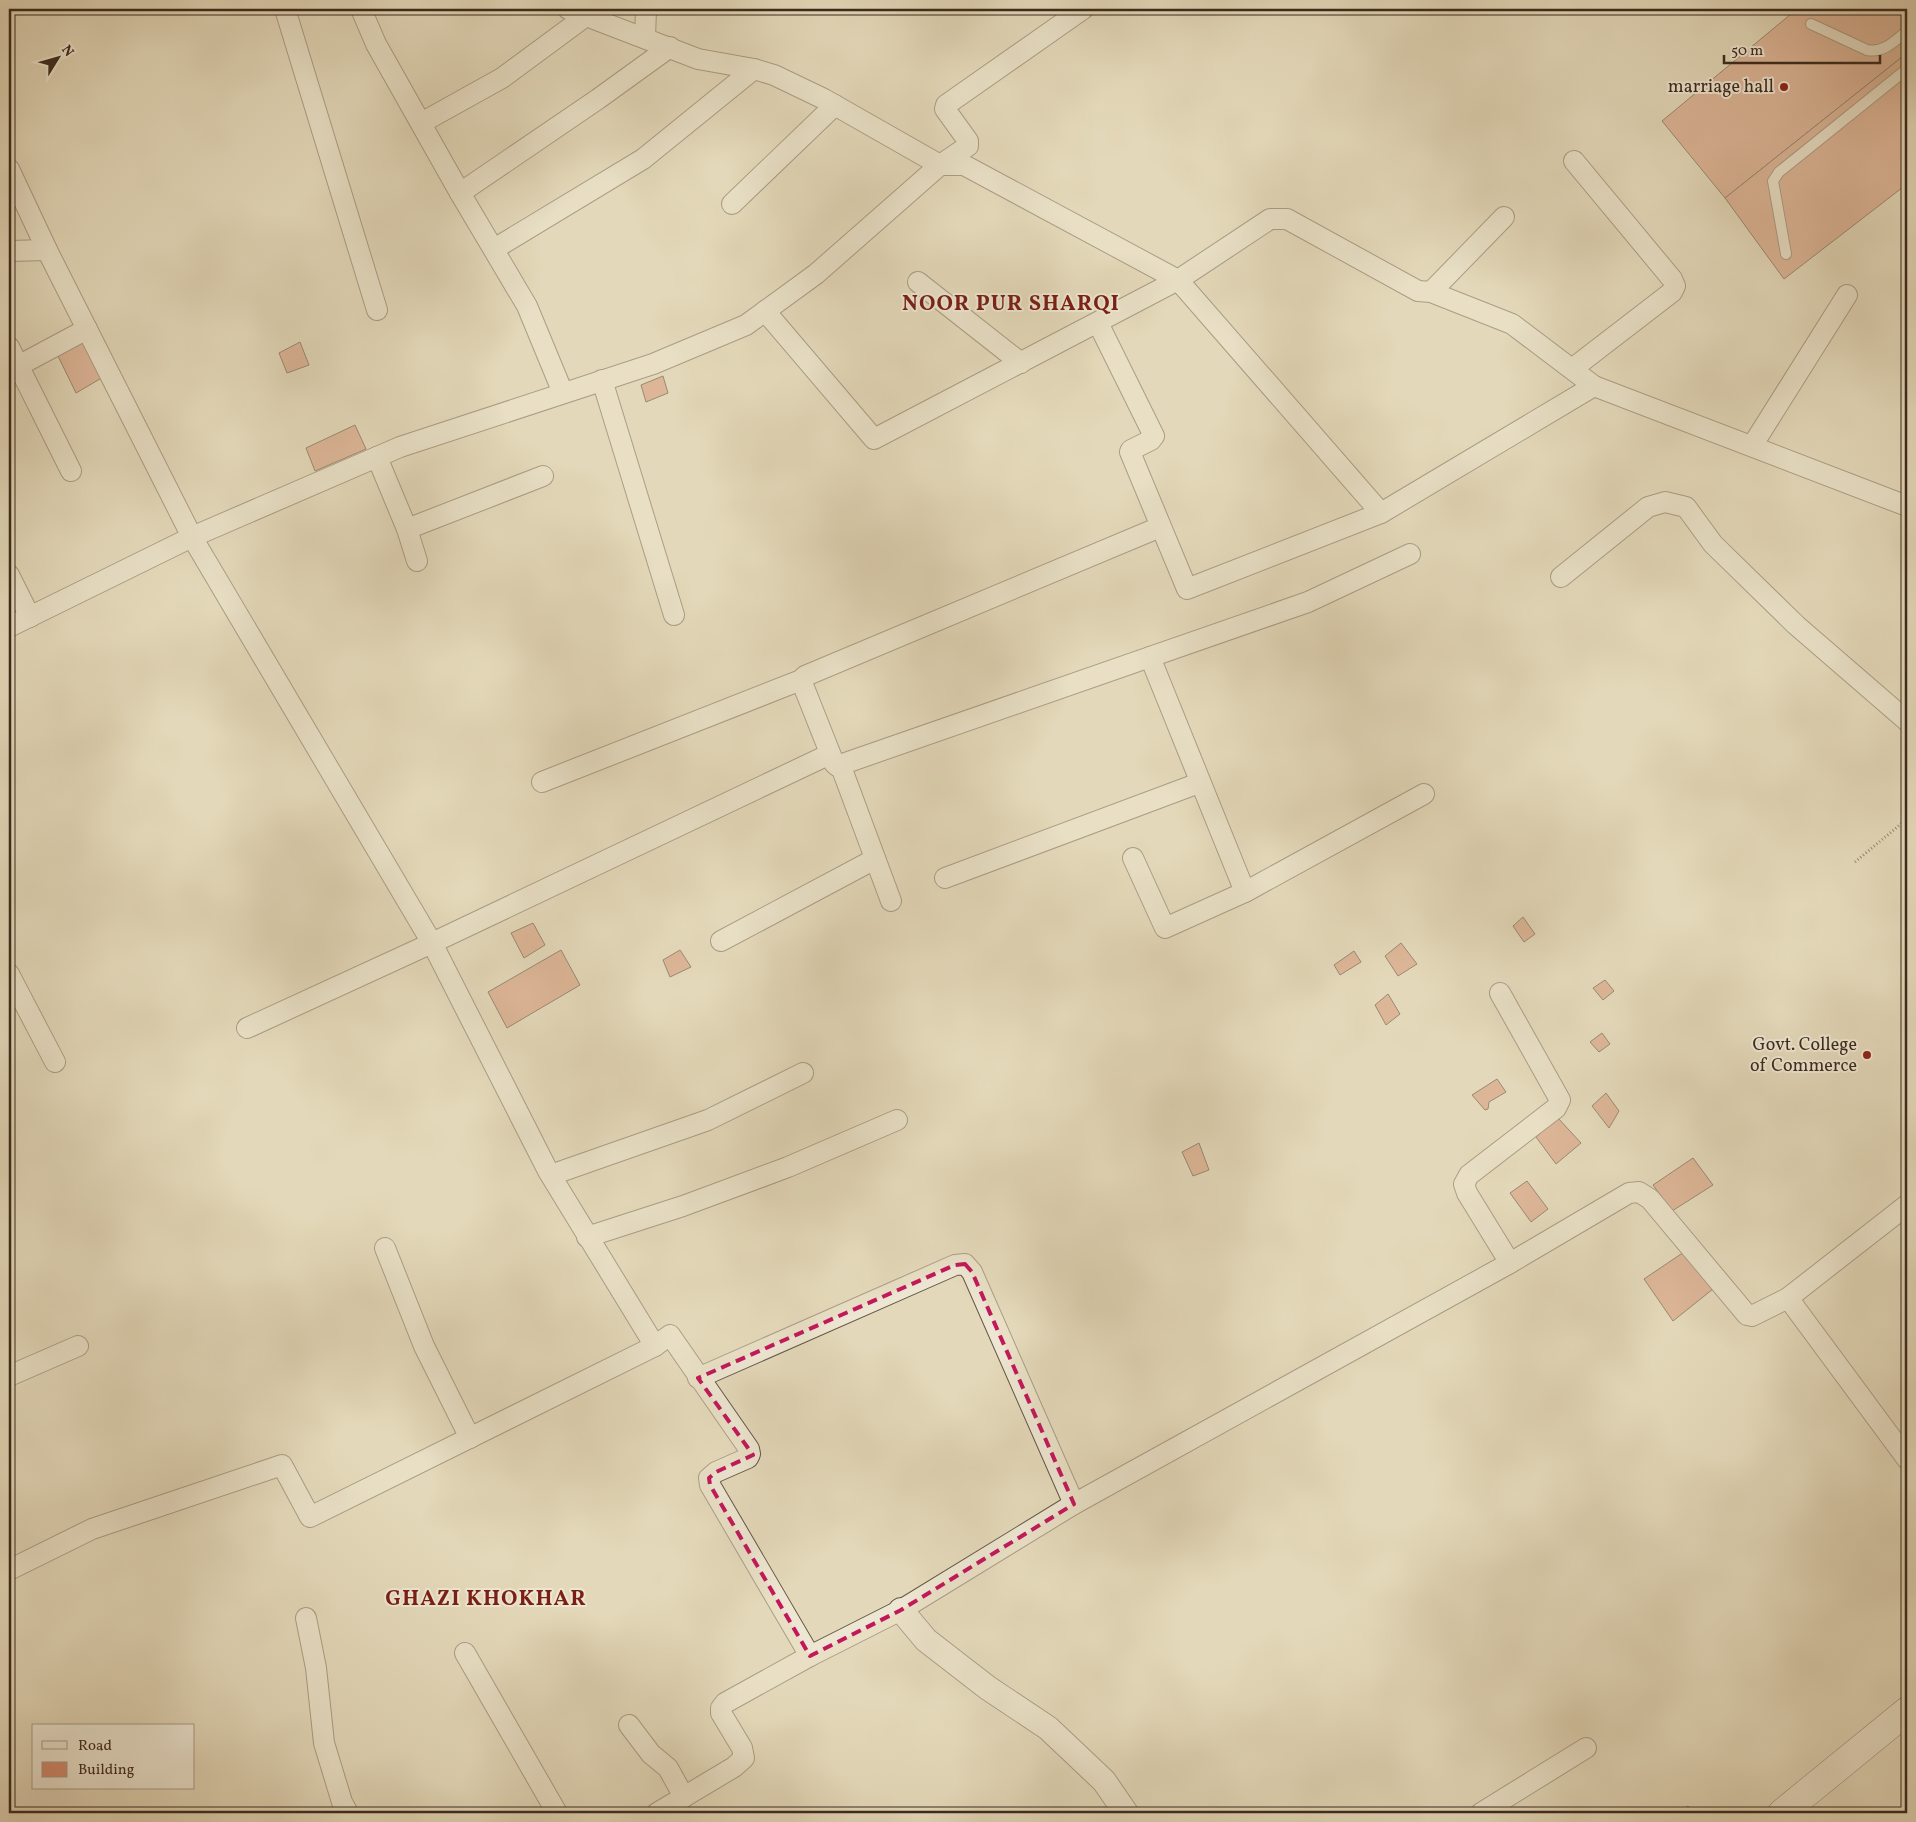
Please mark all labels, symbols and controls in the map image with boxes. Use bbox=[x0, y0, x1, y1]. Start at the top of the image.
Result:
north arrow bbox=[32, 32, 82, 82]
scale bar bbox=[1724, 32, 1880, 64]
text: N bbox=[57, 41, 78, 61]
text: 50 m bbox=[1731, 41, 1763, 62]
place label: marriage hall bbox=[1668, 75, 1774, 100]
marker: marriage hall bbox=[1778, 81, 1790, 93]
district label: NOOR PUR SHARQI bbox=[902, 289, 1120, 320]
place label: Govt. College of Commerce bbox=[1750, 1033, 1857, 1079]
marker: Govt. College of Commerce bbox=[1861, 1049, 1873, 1061]
district label: GHAZI KHOKHAR bbox=[385, 1584, 587, 1615]
legend bbox=[32, 1724, 195, 1790]
text: Road bbox=[78, 1736, 112, 1757]
text: Building bbox=[78, 1760, 135, 1781]

